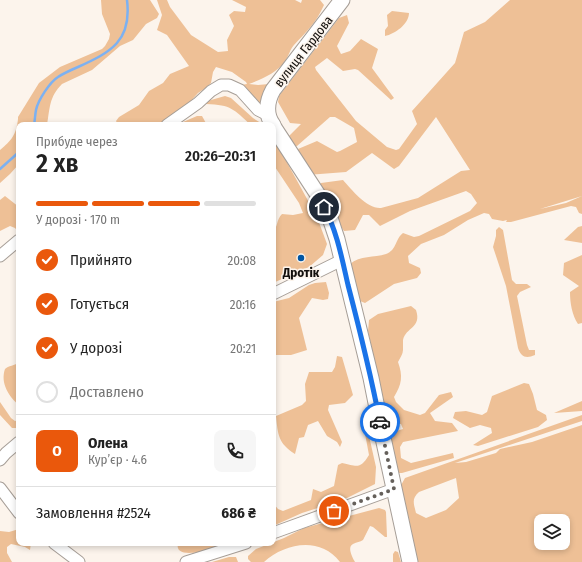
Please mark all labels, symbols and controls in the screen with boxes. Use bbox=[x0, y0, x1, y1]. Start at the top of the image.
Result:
street label: вулиця Гардова bbox=[271, 13, 336, 90]
text: Прибуде через bbox=[36, 134, 118, 149]
text: 20:26–20:31 bbox=[185, 147, 256, 165]
text: 2 хв bbox=[36, 148, 79, 179]
pin bbox=[307, 190, 341, 224]
icon: home bbox=[313, 196, 335, 218]
text: У дорозі · 170 m bbox=[36, 212, 120, 227]
icon: check bbox=[36, 249, 58, 271]
text: Прийнято bbox=[70, 251, 132, 269]
text: 20:08 bbox=[227, 253, 256, 268]
marker: Дротік bbox=[296, 253, 306, 263]
place label: Дротік bbox=[282, 265, 320, 280]
icon: check bbox=[36, 293, 58, 315]
text: Готується bbox=[70, 295, 129, 313]
text: 20:16 bbox=[230, 297, 256, 312]
icon: check bbox=[36, 337, 58, 359]
text: У дорозі bbox=[70, 339, 122, 357]
text: 20:21 bbox=[230, 341, 256, 356]
text: Доставлено bbox=[70, 383, 144, 401]
courier bbox=[360, 402, 400, 442]
icon: car bbox=[369, 411, 391, 433]
button: phone bbox=[214, 430, 256, 472]
text: Олена bbox=[88, 434, 128, 452]
text: О bbox=[52, 442, 62, 460]
text: Кур’єр · 4.6 bbox=[88, 452, 147, 467]
pin bbox=[317, 494, 351, 528]
icon: bag bbox=[323, 500, 345, 522]
text: Замовлення #2524 bbox=[36, 504, 151, 522]
text: 686 ₴ bbox=[221, 504, 256, 522]
map controls bbox=[534, 514, 570, 550]
button: layers bbox=[534, 514, 570, 550]

